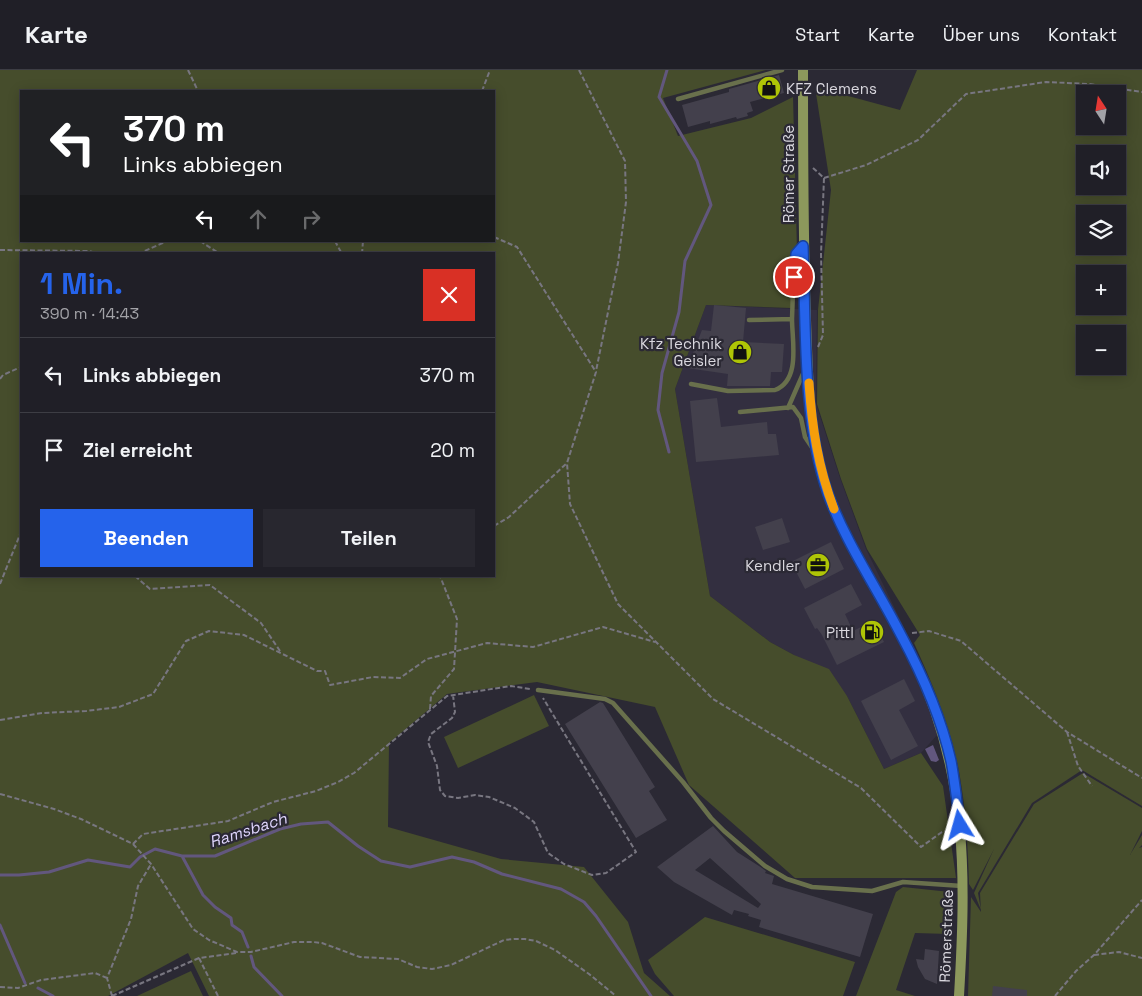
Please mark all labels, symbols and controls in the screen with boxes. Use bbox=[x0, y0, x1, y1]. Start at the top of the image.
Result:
text: Karte bbox=[25, 19, 88, 50]
text: Start bbox=[795, 23, 840, 46]
text: Karte bbox=[868, 23, 915, 46]
text: Über uns bbox=[943, 23, 1020, 46]
text: Kontakt bbox=[1048, 23, 1117, 46]
shop icon: KFZ Clemens bbox=[756, 75, 782, 101]
place label: KFZ Clemens bbox=[786, 79, 877, 98]
north arrow bbox=[1076, 85, 1126, 135]
map controls bbox=[1076, 85, 1126, 375]
text: 370 m bbox=[123, 107, 225, 151]
icon: left bbox=[40, 110, 105, 175]
street label: Römer Straße bbox=[779, 125, 798, 223]
button: sound bbox=[1076, 145, 1126, 195]
text: Links abbiegen bbox=[123, 150, 283, 178]
icon: left bbox=[191, 205, 219, 233]
icon: ahead bbox=[244, 205, 272, 233]
icon: right bbox=[297, 205, 325, 233]
button: layers bbox=[1076, 205, 1126, 255]
pin bbox=[773, 256, 815, 298]
icon: arrive bbox=[780, 263, 808, 291]
text: 1 Min. bbox=[40, 264, 123, 303]
button: + bbox=[1076, 265, 1126, 315]
button: close bbox=[423, 269, 475, 321]
text: 390 m · 14:43 bbox=[40, 303, 139, 324]
button: − bbox=[1076, 325, 1126, 375]
place label: Kfz Technik Geisler bbox=[640, 334, 722, 370]
shop icon: Kfz Technik Geisler bbox=[727, 339, 753, 365]
icon: left bbox=[40, 361, 68, 389]
text: Links abbiegen bbox=[83, 363, 221, 388]
text: 370 m bbox=[420, 363, 475, 388]
icon: arrive bbox=[40, 436, 68, 464]
text: Ziel erreicht bbox=[83, 438, 193, 463]
text: 20 m bbox=[430, 438, 475, 463]
button: Beenden bbox=[40, 509, 253, 567]
button: Teilen bbox=[263, 509, 475, 567]
office icon: Kendler bbox=[805, 552, 831, 578]
place label: Kendler bbox=[745, 556, 800, 575]
fuel station icon: Pittl bbox=[859, 619, 885, 645]
place label: Pittl bbox=[826, 623, 854, 642]
position arrow bbox=[933, 798, 985, 850]
water label: Ramsbach bbox=[207, 807, 290, 852]
street label: Römerstraße bbox=[935, 889, 957, 983]

